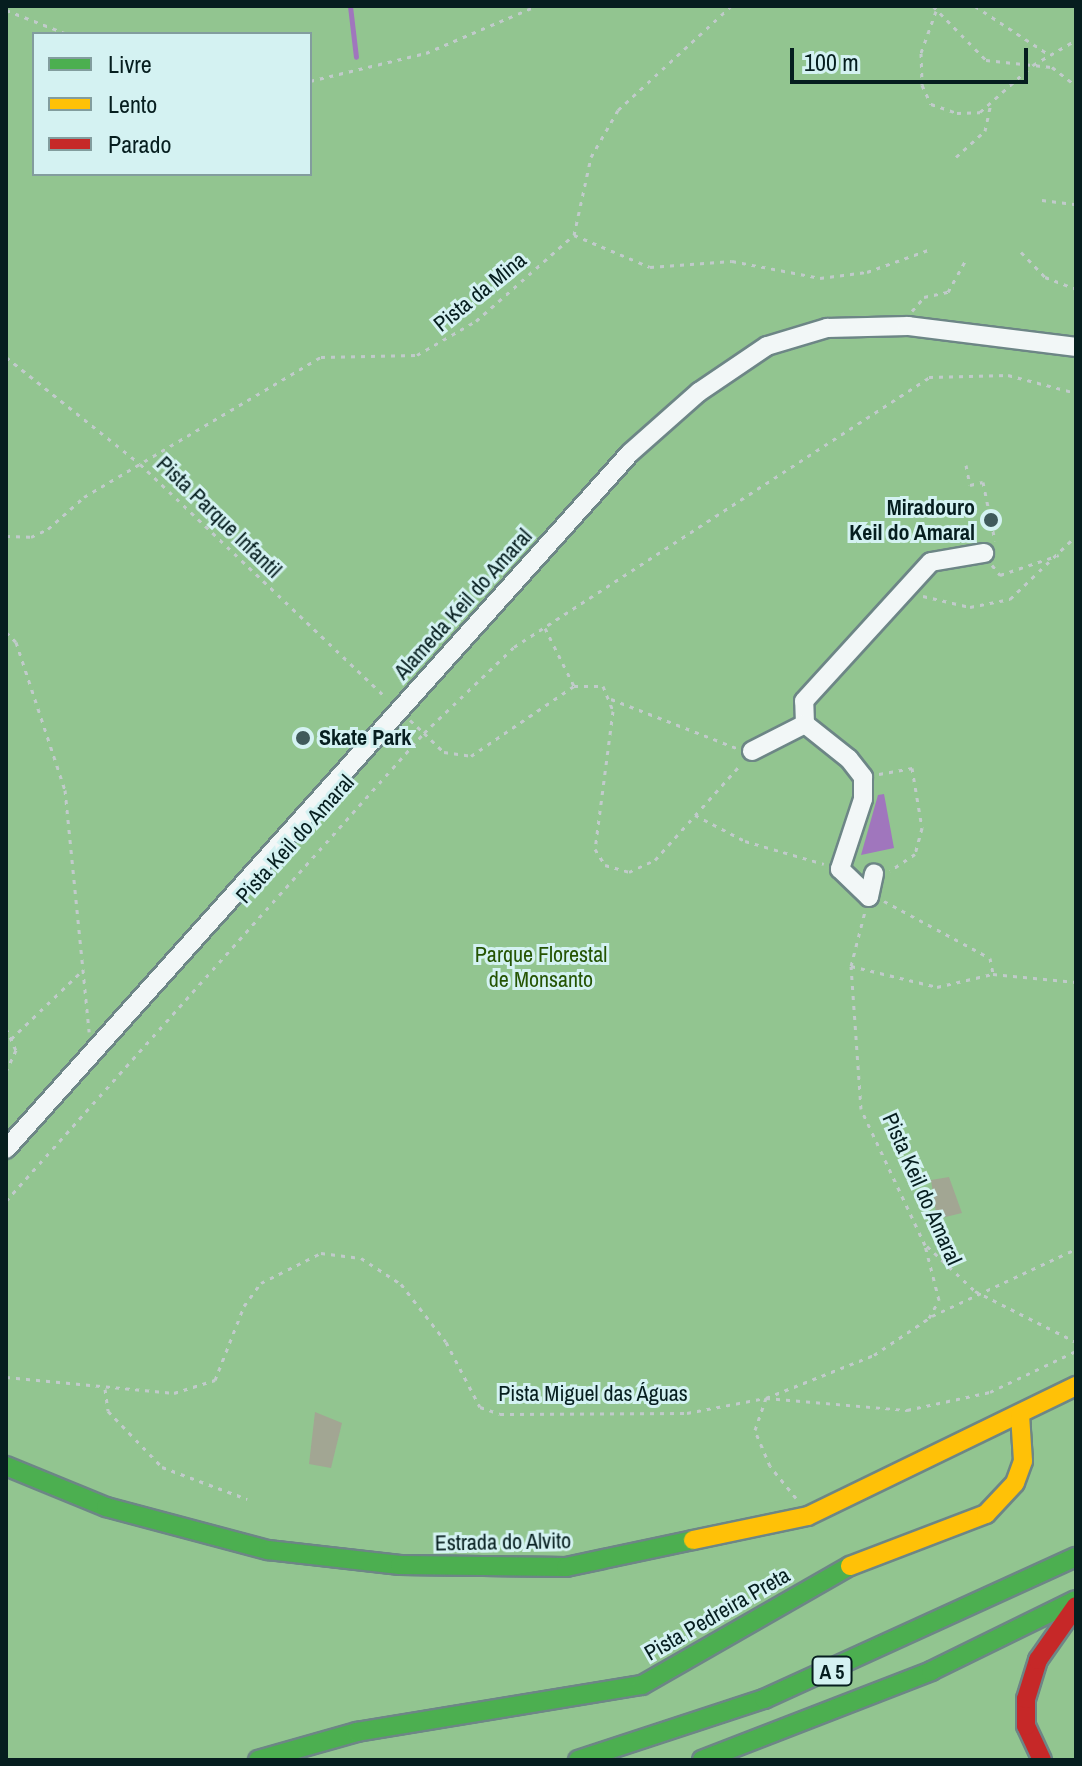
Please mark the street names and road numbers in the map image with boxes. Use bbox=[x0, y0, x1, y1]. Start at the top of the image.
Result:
street label: Pista da Mina bbox=[428, 247, 532, 337]
street label: Pista Parque Infantil bbox=[151, 451, 287, 583]
street label: Alameda Keil do Amaral bbox=[388, 523, 538, 685]
street label: Pista Keil do Amaral bbox=[230, 769, 360, 909]
street label: Pista Keil do Amaral bbox=[876, 1109, 968, 1269]
street label: Pista Miguel das Águas bbox=[498, 1381, 688, 1407]
street label: Estrada do Alvito bbox=[434, 1528, 572, 1556]
street label: Pista Pedreira Preta bbox=[640, 1562, 794, 1666]
road number: A 5 bbox=[810, 1655, 854, 1687]

